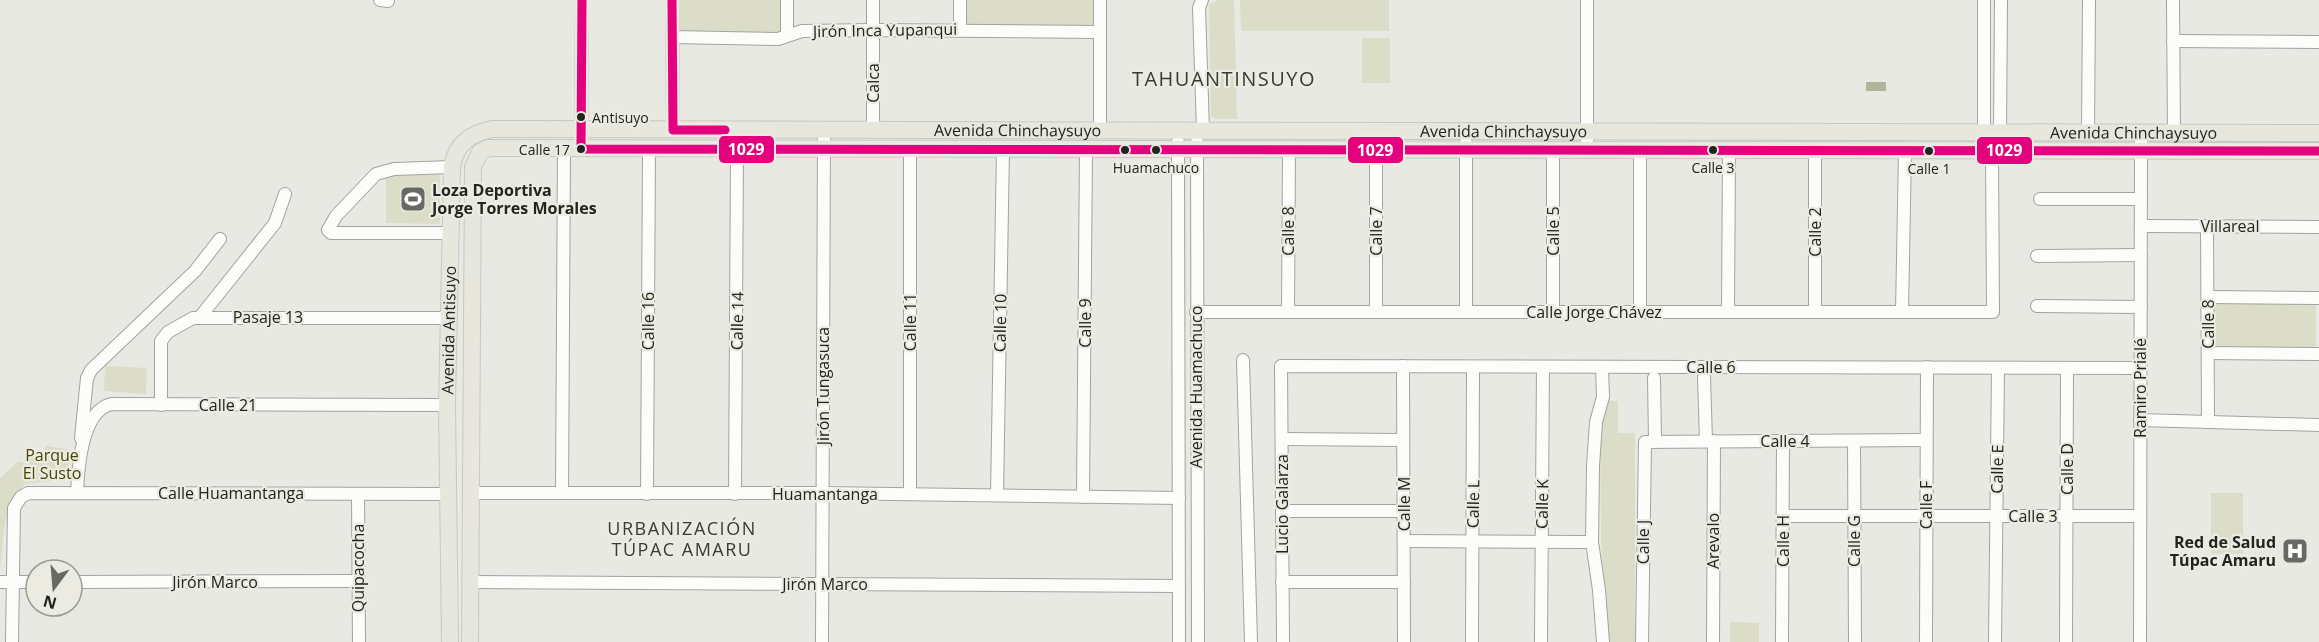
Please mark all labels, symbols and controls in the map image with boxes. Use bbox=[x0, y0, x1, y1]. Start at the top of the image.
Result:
street label: Jirón Inca Yupanqui bbox=[811, 18, 957, 42]
street label: Calca bbox=[862, 63, 884, 103]
district label: TAHUANTINSUYO bbox=[1132, 65, 1316, 92]
place label: Antisuyo bbox=[592, 108, 649, 127]
marker: Antisuyo bbox=[575, 111, 587, 123]
street label: Avenida Chinchaysuyo bbox=[934, 119, 1101, 141]
street label: Avenida Chinchaysuyo bbox=[1420, 120, 1587, 142]
street label: Avenida Chinchaysuyo bbox=[2050, 121, 2217, 144]
line badge: 1029 bbox=[718, 135, 775, 164]
line badge: 1029 bbox=[1347, 136, 1404, 164]
line badge: 1029 bbox=[1976, 136, 2033, 165]
text: 1029 bbox=[728, 138, 764, 160]
text: 1029 bbox=[1357, 139, 1393, 161]
text: 1029 bbox=[1986, 139, 2022, 161]
place label: Calle 17 bbox=[519, 140, 570, 159]
marker: Calle 17 bbox=[575, 143, 587, 155]
unlabelled marker bbox=[1119, 144, 1131, 156]
marker: Huamachuco bbox=[1150, 144, 1162, 156]
marker: Calle 3 bbox=[1707, 144, 1719, 156]
marker: Calle 1 bbox=[1923, 145, 1935, 157]
place label: Huamachuco bbox=[1113, 158, 1199, 177]
place label: Calle 3 bbox=[1691, 158, 1735, 177]
place label: Calle 1 bbox=[1907, 159, 1951, 178]
place label: Loza Deportiva Jorge Torres Morales bbox=[430, 179, 597, 219]
sports icon: Loza Deportiva Jorge Torres Morales bbox=[398, 184, 428, 214]
street label: Calle 8 bbox=[1277, 206, 1299, 256]
street label: Calle 7 bbox=[1365, 206, 1387, 256]
street label: Calle 5 bbox=[1542, 206, 1564, 256]
street label: Calle 2 bbox=[1804, 207, 1826, 257]
street label: Villareal bbox=[2201, 215, 2260, 237]
street label: Avenida Antisuyo bbox=[436, 266, 461, 395]
street label: Calle 16 bbox=[637, 292, 659, 350]
street label: Calle 14 bbox=[725, 292, 749, 350]
street label: Calle 11 bbox=[899, 293, 921, 351]
street label: Calle 10 bbox=[988, 294, 1012, 352]
street label: Calle 9 bbox=[1074, 298, 1096, 348]
street label: Calle 8 bbox=[2197, 299, 2219, 349]
street label: Calle Jorge Chávez bbox=[1526, 301, 1662, 323]
street label: Pasaje 13 bbox=[233, 306, 303, 328]
street label: Avenida Huamachuco bbox=[1185, 306, 1207, 468]
street label: Jirón Tungasuca bbox=[812, 327, 834, 447]
street label: Ramiro Prialé bbox=[2129, 338, 2151, 438]
street label: Calle 6 bbox=[1686, 356, 1736, 378]
street label: Calle 21 bbox=[199, 394, 257, 416]
street label: Calle 4 bbox=[1760, 430, 1810, 452]
street label: Calle D bbox=[2056, 443, 2078, 495]
park label: Parque El Susto bbox=[23, 444, 81, 484]
street label: Calle E bbox=[1986, 444, 2008, 494]
street label: Lucio Galarza bbox=[1271, 454, 1293, 554]
street label: Calle M bbox=[1393, 477, 1415, 531]
street label: Calle K bbox=[1531, 479, 1553, 529]
street label: Calle L bbox=[1462, 480, 1484, 528]
street label: Calle F bbox=[1915, 481, 1937, 529]
street label: Calle Huamantanga bbox=[158, 482, 304, 504]
street label: Huamantanga bbox=[772, 483, 878, 505]
street label: Calle 3 bbox=[2008, 505, 2058, 527]
street label: Arevalo bbox=[1702, 513, 1724, 569]
street label: Calle H bbox=[1772, 515, 1794, 567]
street label: Calle G bbox=[1843, 515, 1865, 567]
district label: URBANIZACIÓN TÚPAC AMARU bbox=[607, 516, 757, 561]
street label: Calle J bbox=[1632, 520, 1654, 564]
street label: Quipacocha bbox=[347, 524, 369, 612]
place label: Red de Salud Túpac Amaru bbox=[2170, 531, 2276, 571]
hospital icon: Red de Salud Túpac Amaru bbox=[2280, 536, 2310, 566]
north arrow bbox=[24, 558, 84, 618]
street label: Jirón Marco bbox=[170, 571, 258, 593]
street label: Jirón Marco bbox=[780, 573, 868, 595]
text: N bbox=[41, 590, 59, 615]

